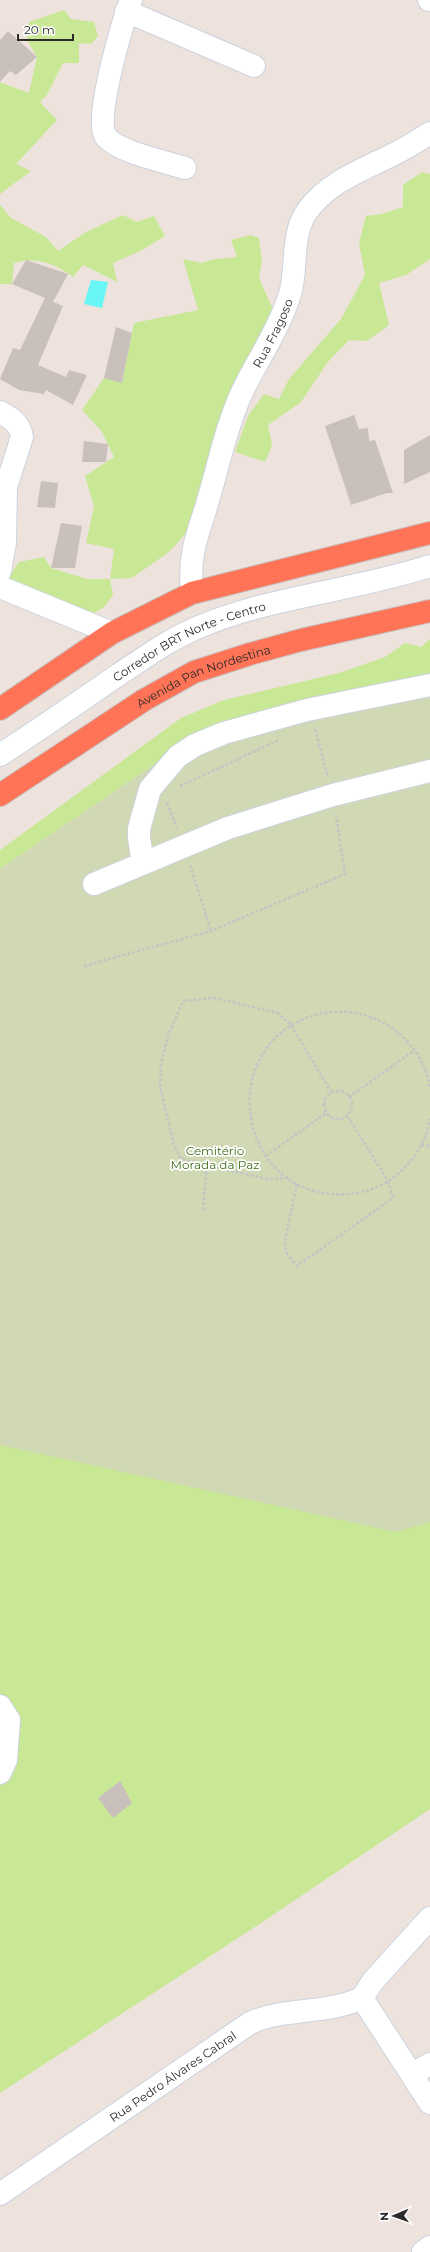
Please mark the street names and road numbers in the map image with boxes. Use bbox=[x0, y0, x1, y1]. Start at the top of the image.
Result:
street label: Rua Fragoso bbox=[249, 296, 295, 370]
street label: Corredor BRT Norte - Centro bbox=[109, 598, 267, 684]
street label: Avenida Pan Nordestina bbox=[133, 641, 272, 711]
street label: Rua Pedro Álvares Cabral bbox=[106, 2027, 239, 2125]

